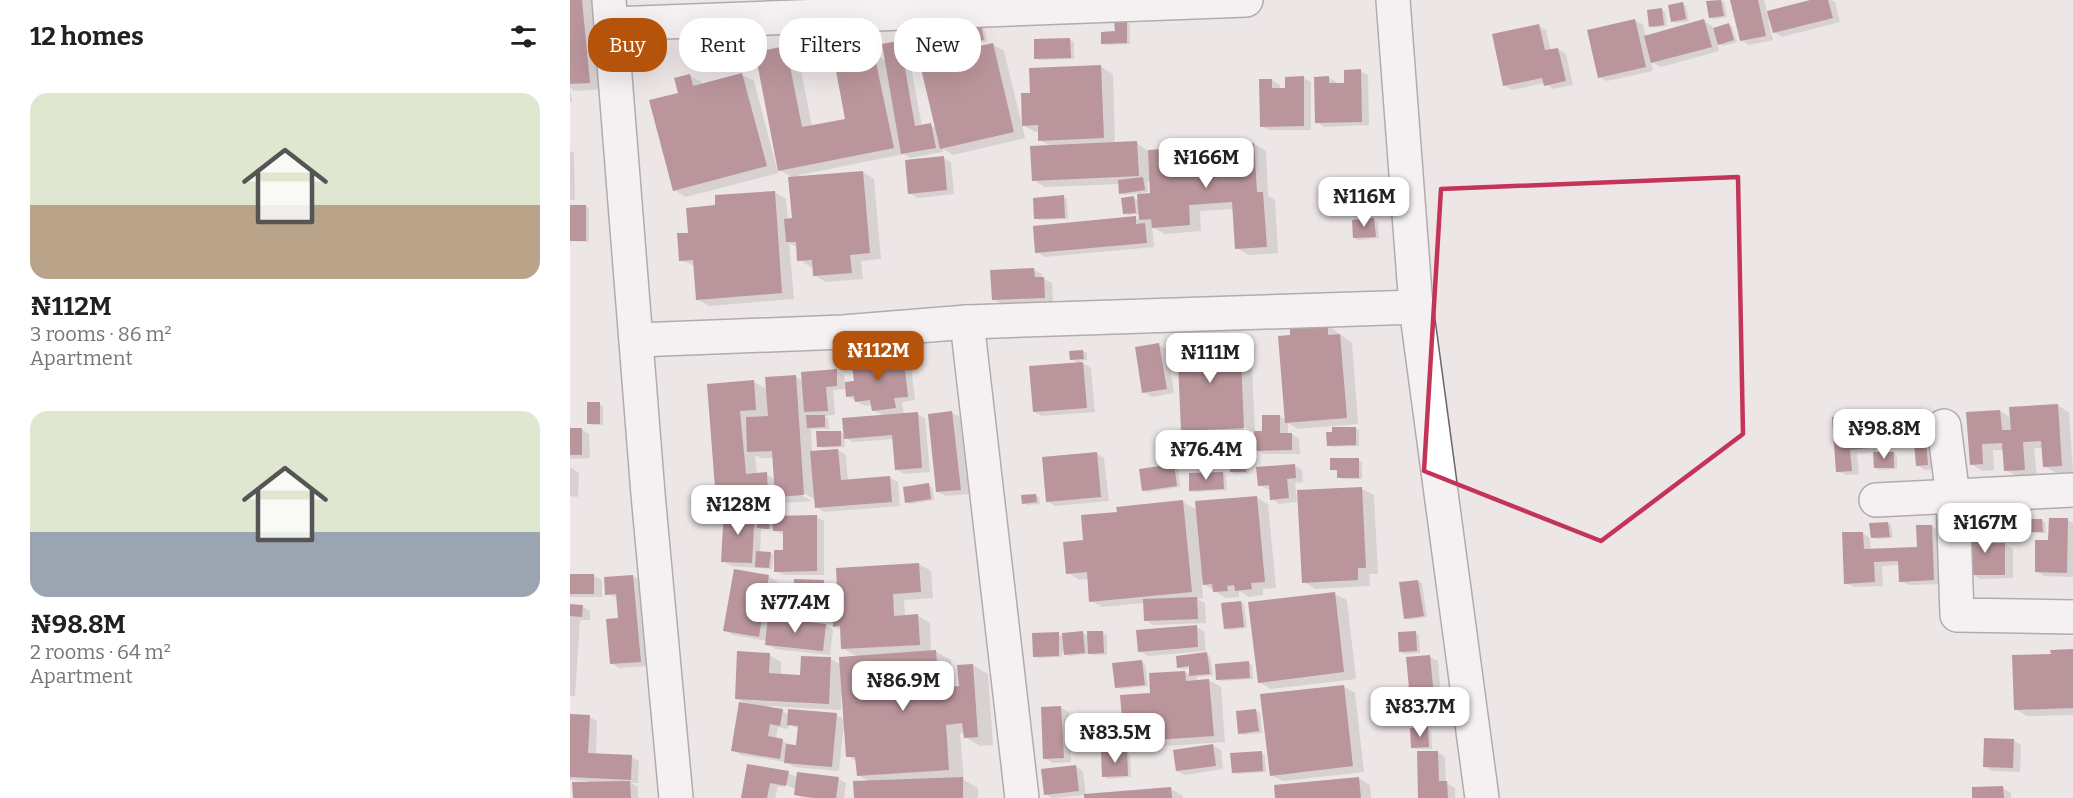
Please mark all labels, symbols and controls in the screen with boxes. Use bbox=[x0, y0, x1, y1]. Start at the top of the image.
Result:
chip: Buy bbox=[588, 18, 667, 72]
chip: Rent bbox=[679, 18, 767, 72]
chip: Filters bbox=[779, 18, 882, 72]
chip: New bbox=[894, 18, 981, 72]
icon: filters bbox=[507, 20, 540, 53]
text: 12 homes bbox=[30, 21, 144, 52]
icon: home bbox=[231, 132, 339, 240]
pin: ₦166M bbox=[1164, 138, 1248, 189]
text: ₦166M bbox=[1173, 145, 1239, 169]
pin: ₦116M bbox=[1322, 177, 1406, 228]
text: ₦116M bbox=[1332, 184, 1396, 208]
text: ₦112M bbox=[30, 291, 112, 322]
text: 3 rooms · 86 m² bbox=[30, 322, 172, 346]
pin: ₦112M bbox=[836, 331, 920, 382]
pin: ₦111M bbox=[1168, 333, 1252, 384]
text: ₦112M bbox=[847, 338, 909, 362]
text: ₦111M bbox=[1180, 340, 1240, 364]
text: Apartment bbox=[30, 346, 133, 370]
pin: ₦98.8M bbox=[1835, 409, 1933, 460]
text: ₦98.8M bbox=[1847, 416, 1921, 440]
pin: ₦76.4M bbox=[1157, 430, 1255, 481]
text: ₦76.4M bbox=[1169, 437, 1243, 461]
icon: home bbox=[231, 450, 339, 558]
pin: ₦128M bbox=[696, 485, 780, 536]
text: ₦128M bbox=[705, 492, 771, 516]
pin: ₦167M bbox=[1943, 503, 2027, 554]
text: ₦167M bbox=[1952, 510, 2018, 534]
pin: ₦77.4M bbox=[746, 583, 844, 634]
text: ₦77.4M bbox=[760, 590, 830, 614]
text: ₦98.8M bbox=[30, 609, 126, 640]
text: 2 rooms · 64 m² bbox=[30, 640, 171, 664]
pin: ₦86.9M bbox=[854, 661, 952, 712]
text: Apartment bbox=[30, 664, 133, 688]
text: ₦86.9M bbox=[866, 668, 940, 692]
pin: ₦83.7M bbox=[1371, 687, 1469, 738]
text: ₦83.7M bbox=[1384, 694, 1456, 718]
pin: ₦83.5M bbox=[1066, 713, 1164, 764]
text: ₦83.5M bbox=[1079, 720, 1151, 744]

